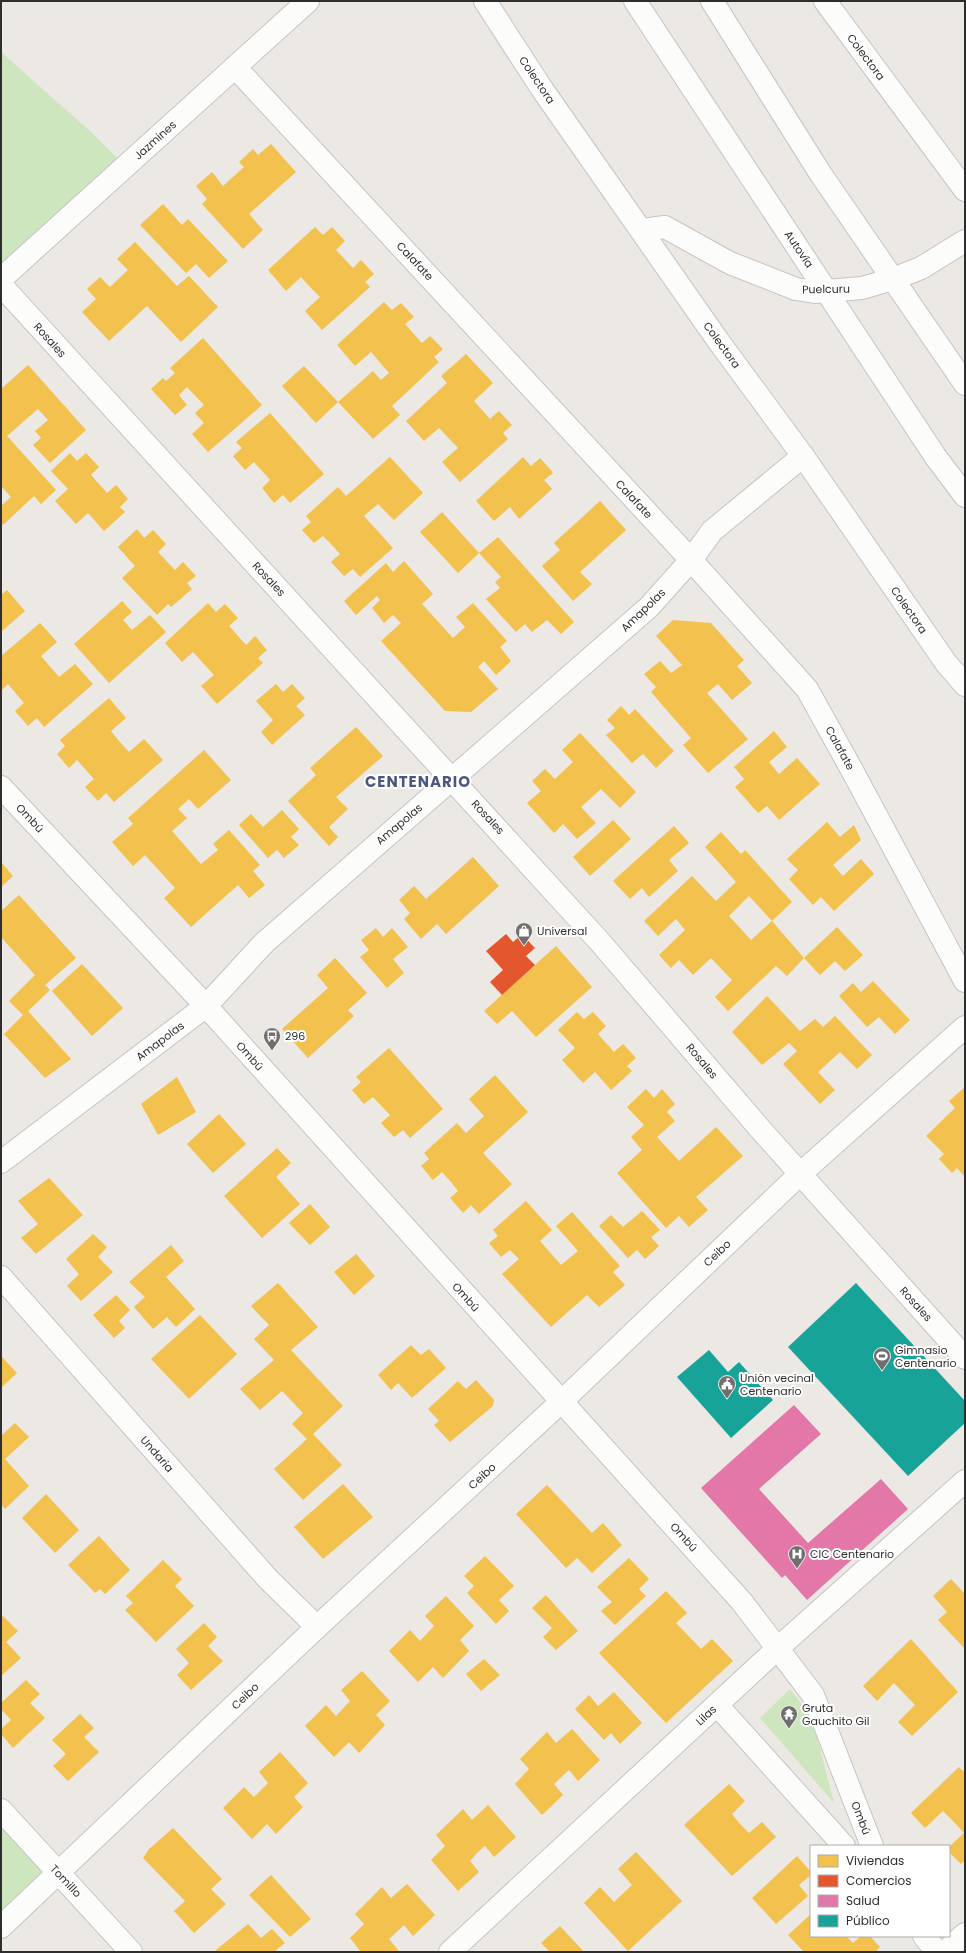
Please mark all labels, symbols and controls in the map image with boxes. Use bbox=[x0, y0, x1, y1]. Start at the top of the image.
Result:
street label: Colectora bbox=[843, 30, 889, 84]
street label: Colectora bbox=[515, 53, 559, 107]
street label: Jazmines bbox=[130, 117, 180, 163]
street label: Autovía bbox=[781, 227, 817, 271]
street label: Calafate bbox=[393, 238, 437, 284]
street label: Puelcuru bbox=[802, 281, 850, 297]
street label: Colectora bbox=[700, 318, 744, 372]
street label: Rosales bbox=[30, 319, 70, 361]
street label: Calafate bbox=[612, 476, 656, 522]
street label: Rosales bbox=[249, 558, 289, 600]
street label: Colectora bbox=[887, 583, 931, 637]
street label: Amapolas bbox=[617, 584, 669, 635]
street label: Calafate bbox=[821, 723, 859, 773]
district label: CENTENARIO bbox=[365, 771, 471, 792]
street label: Rosales bbox=[468, 796, 508, 838]
street label: Ombú bbox=[12, 800, 48, 836]
street label: Amapolas bbox=[372, 800, 426, 848]
shop icon: Universal bbox=[514, 921, 534, 946]
place label: Universal bbox=[537, 923, 587, 939]
street label: Amapolas bbox=[133, 1017, 188, 1064]
bus stop icon: 296 bbox=[262, 1026, 282, 1051]
place label: 296 bbox=[285, 1028, 305, 1044]
street label: Ombú bbox=[233, 1038, 267, 1074]
street label: Rosales bbox=[682, 1040, 722, 1082]
street label: Ceibo bbox=[700, 1236, 734, 1270]
street label: Ombú bbox=[449, 1279, 483, 1315]
street label: Rosales bbox=[896, 1283, 936, 1325]
place label: Gimnasio Centenario bbox=[895, 1342, 957, 1371]
sports icon: Gimnasio Centenario bbox=[872, 1346, 892, 1371]
place label: Unión vecinal Centenario bbox=[740, 1370, 814, 1399]
public building icon: Unión vecinal Centenario bbox=[717, 1374, 737, 1399]
street label: Undaria bbox=[137, 1432, 177, 1476]
street label: Ceibo bbox=[465, 1459, 499, 1493]
street label: Ombú bbox=[667, 1519, 701, 1555]
hospital icon: CIC Centenario bbox=[787, 1544, 807, 1569]
place label: CIC Centenario bbox=[810, 1546, 894, 1562]
street label: Ceibo bbox=[228, 1679, 262, 1713]
place label: Gruta Gauchito Gil bbox=[802, 1700, 869, 1729]
street label: Lilas bbox=[692, 1701, 720, 1729]
temple icon: Gruta Gauchito Gil bbox=[779, 1704, 799, 1729]
street label: Ombú bbox=[847, 1799, 875, 1837]
legend bbox=[810, 1845, 950, 1937]
text: Viviendas bbox=[846, 1852, 904, 1869]
street label: Tomillo bbox=[47, 1861, 85, 1901]
text: Comercios bbox=[846, 1872, 911, 1889]
text: Salud bbox=[846, 1892, 880, 1909]
text: Público bbox=[846, 1912, 890, 1929]

